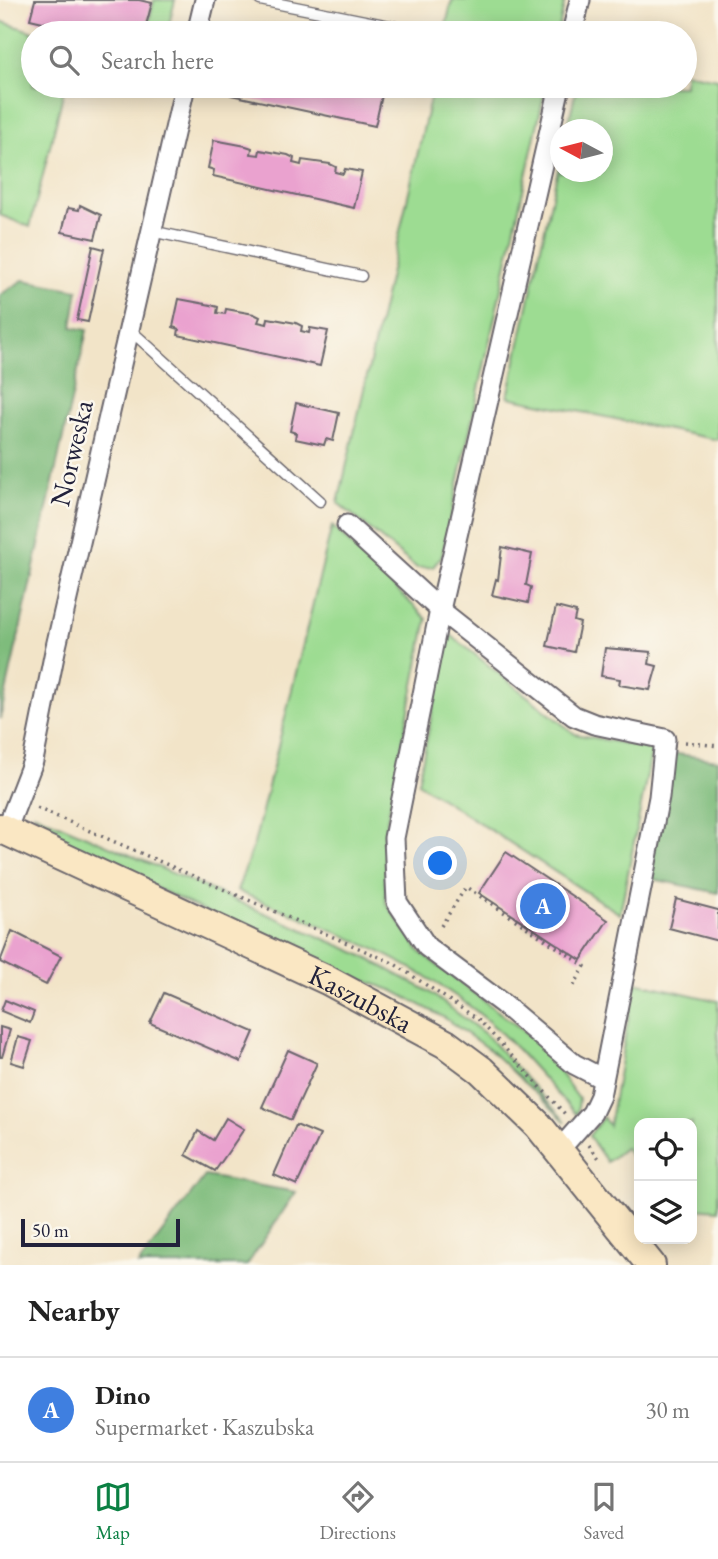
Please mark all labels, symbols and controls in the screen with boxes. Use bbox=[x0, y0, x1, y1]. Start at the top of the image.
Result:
search box bbox=[21, 21, 697, 98]
icon: search bbox=[45, 41, 83, 79]
text: Search here bbox=[101, 43, 214, 77]
north arrow bbox=[550, 119, 613, 182]
street label: Norweska bbox=[41, 395, 101, 510]
your location bbox=[423, 846, 457, 880]
pin: A bbox=[520, 880, 566, 932]
street label: Kaszubska bbox=[303, 956, 420, 1041]
map controls bbox=[634, 1118, 697, 1244]
button: locate bbox=[634, 1118, 697, 1181]
button: layers bbox=[634, 1181, 697, 1244]
scale bar bbox=[21, 1216, 180, 1248]
text: 50 m bbox=[32, 1218, 69, 1243]
text: Nearby bbox=[28, 1291, 120, 1330]
text: Dino bbox=[95, 1378, 150, 1412]
text: A bbox=[43, 1395, 59, 1425]
text: 30 m bbox=[645, 1395, 690, 1425]
text: Supermarket · Kaszubska bbox=[95, 1412, 314, 1442]
tab: Map bbox=[94, 1478, 132, 1545]
tab: Directions bbox=[319, 1478, 396, 1545]
tab: Saved bbox=[583, 1478, 624, 1545]

